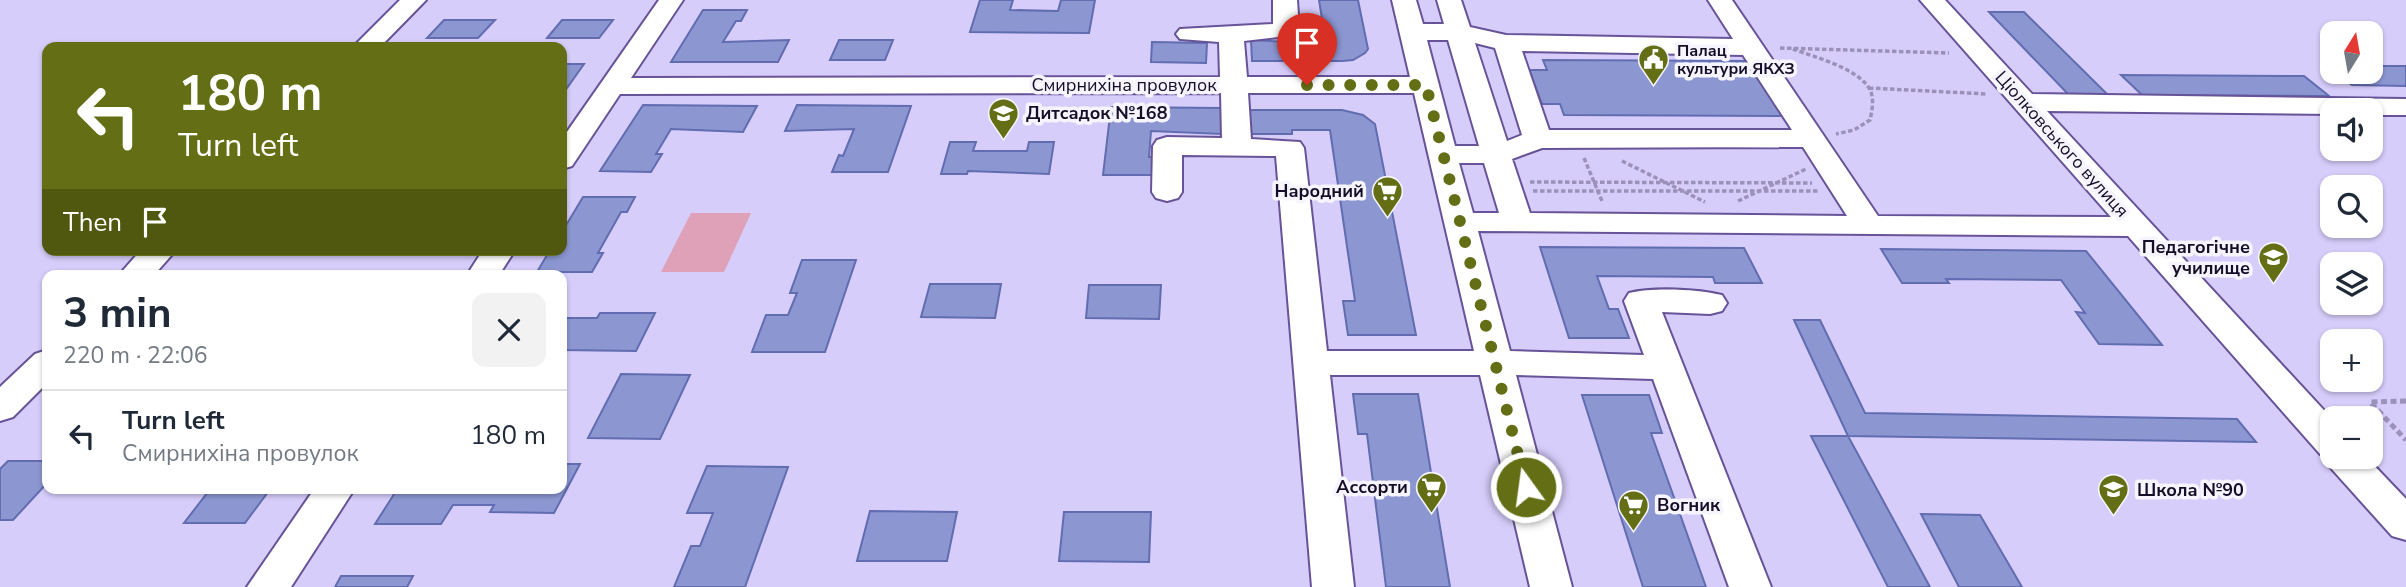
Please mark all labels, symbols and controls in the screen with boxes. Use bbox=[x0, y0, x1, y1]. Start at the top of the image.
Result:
pin bbox=[1277, 13, 1337, 85]
north arrow bbox=[2320, 21, 2384, 84]
map controls bbox=[2320, 21, 2383, 469]
icon: arrive bbox=[1288, 24, 1326, 62]
place label: Палац культури ЯКХЗ bbox=[1677, 40, 1795, 80]
public building icon: Палац культури ЯКХЗ bbox=[1637, 43, 1671, 87]
text: 180 m bbox=[178, 60, 322, 127]
street label: Ціолковського вулиця bbox=[1990, 66, 2134, 222]
icon: left bbox=[63, 70, 154, 161]
street label: Смирнихіна провулок bbox=[1031, 73, 1217, 97]
school or university icon: Дитсадок №168 bbox=[986, 96, 1020, 140]
button: sound bbox=[2320, 98, 2383, 161]
place label: Дитсадок №168 bbox=[1026, 101, 1168, 125]
text: Turn left bbox=[178, 124, 298, 167]
supermarket icon: Народний bbox=[1370, 174, 1404, 218]
button: search bbox=[2320, 175, 2383, 238]
place label: Народний bbox=[1275, 179, 1364, 203]
icon: arrive bbox=[136, 203, 174, 241]
text: Then bbox=[63, 205, 122, 240]
place label: Педагогічне училище bbox=[2142, 235, 2250, 280]
school or university icon: Педагогічне училище bbox=[2256, 240, 2290, 284]
button: layers bbox=[2320, 252, 2383, 315]
text: 3 min bbox=[63, 285, 172, 342]
button: close bbox=[472, 293, 546, 367]
button: + bbox=[2320, 329, 2383, 392]
text: 220 m · 22:06 bbox=[63, 340, 208, 371]
text: Turn left bbox=[122, 403, 225, 438]
button: − bbox=[2320, 406, 2383, 469]
icon: left bbox=[63, 417, 101, 455]
text: 180 m bbox=[470, 418, 546, 453]
text: Смирнихіна провулок bbox=[122, 438, 359, 469]
position arrow bbox=[1489, 450, 1563, 524]
supermarket icon: Ассорти bbox=[1414, 470, 1448, 514]
school or university icon: Школа №90 bbox=[2097, 473, 2131, 517]
place label: Ассорти bbox=[1336, 475, 1408, 499]
place label: Школа №90 bbox=[2137, 478, 2244, 502]
supermarket icon: Вогник bbox=[1617, 488, 1651, 532]
place label: Вогник bbox=[1657, 493, 1721, 517]

